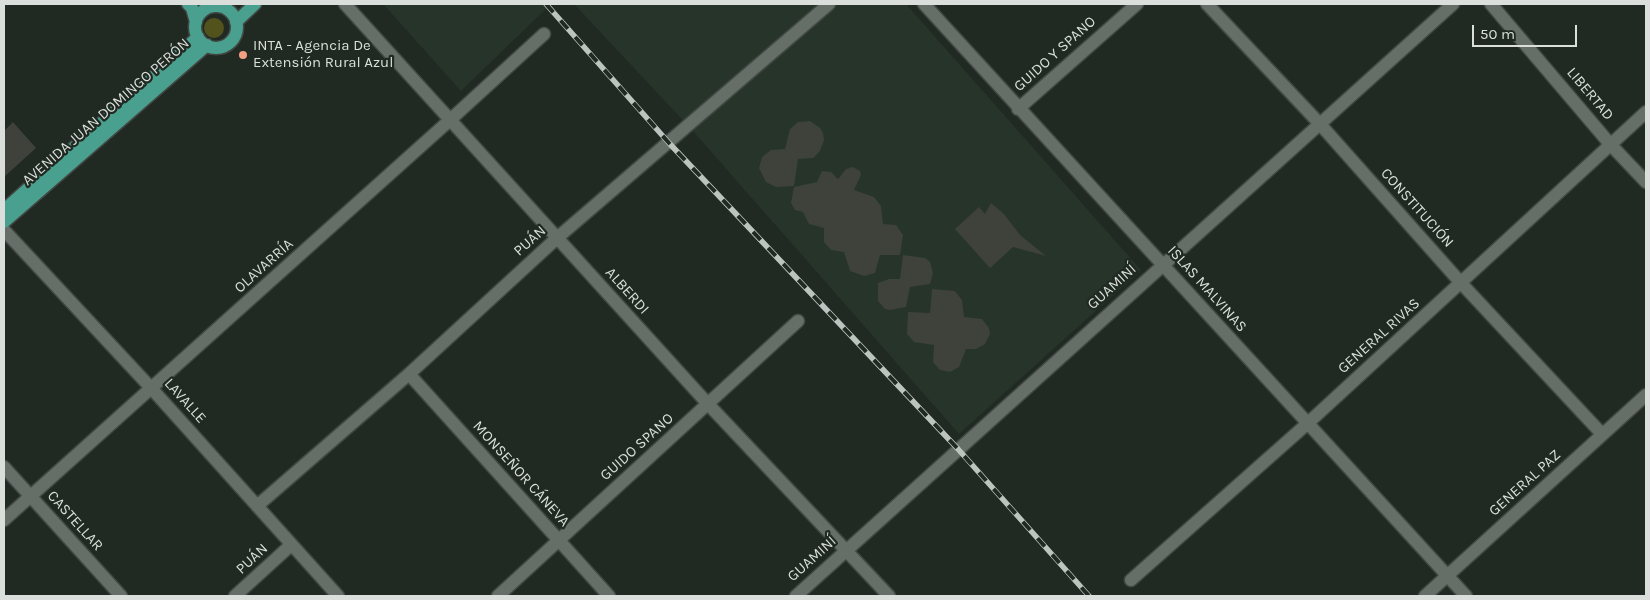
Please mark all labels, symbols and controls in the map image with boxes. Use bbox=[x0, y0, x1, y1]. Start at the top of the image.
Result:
street label: GUIDO Y SPANO bbox=[1010, 13, 1100, 95]
scale bar bbox=[1475, 15, 1580, 47]
text: 50 m bbox=[1480, 25, 1515, 43]
street label: AVENIDA JUAN DOMINGO PERÓN bbox=[19, 35, 193, 189]
place label: INTA - Agencia De Extensión Rural Azul bbox=[253, 37, 393, 72]
marker: INTA - Agencia De Extensión Rural Azul bbox=[237, 49, 249, 61]
street label: LIBERTAD bbox=[1563, 64, 1617, 124]
street label: CONSTITUCIÓN bbox=[1377, 165, 1457, 251]
street label: PUÁN bbox=[510, 222, 550, 260]
street label: OLAVARRÍA bbox=[231, 235, 297, 297]
street label: ISLAS MALVINAS bbox=[1164, 242, 1250, 336]
street label: GUAMINÍ bbox=[1084, 260, 1140, 314]
street label: ALBERDI bbox=[601, 264, 653, 318]
street label: GENERAL RIVAS bbox=[1334, 294, 1424, 378]
street label: LAVALLE bbox=[160, 375, 210, 427]
street label: GUIDO SPANO bbox=[597, 409, 677, 485]
street label: MONSEÑOR CÁNEVA bbox=[469, 417, 573, 531]
street label: GENERAL PAZ bbox=[1485, 446, 1565, 520]
street label: CASTELLAR bbox=[43, 487, 107, 555]
street label: GUAMINÍ bbox=[784, 532, 840, 586]
street label: PUÁN bbox=[232, 540, 272, 578]

